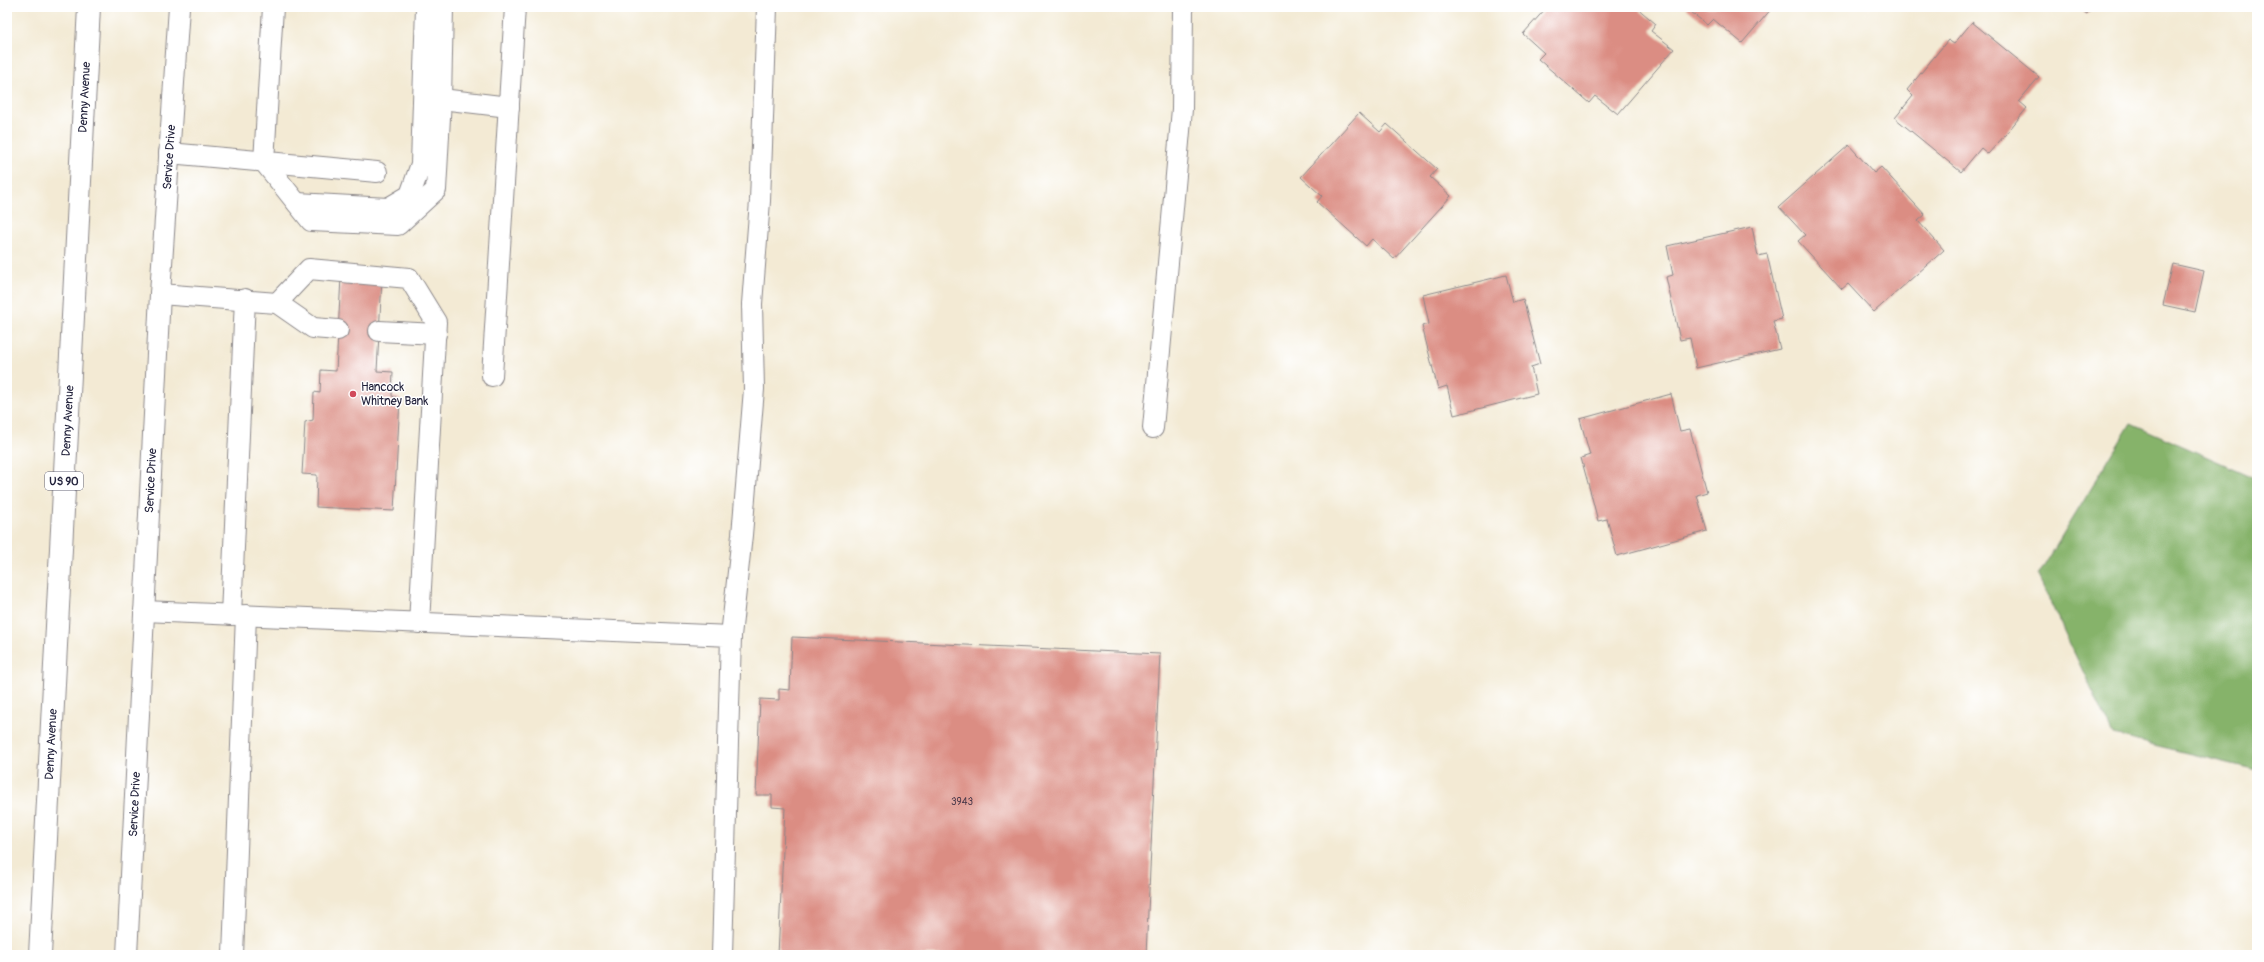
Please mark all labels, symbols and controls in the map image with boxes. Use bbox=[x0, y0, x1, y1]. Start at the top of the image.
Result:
street label: Denny Avenue bbox=[76, 61, 94, 133]
street label: Service Drive bbox=[160, 124, 179, 190]
place label: Hancock Whitney Bank bbox=[361, 380, 428, 409]
street label: Denny Avenue bbox=[59, 385, 77, 457]
marker: Hancock Whitney Bank bbox=[348, 389, 358, 399]
street label: Service Drive bbox=[142, 448, 160, 513]
road number: US 90 bbox=[45, 472, 83, 490]
street label: Denny Avenue bbox=[42, 708, 61, 780]
street label: Service Drive bbox=[126, 771, 144, 837]
house number: 3943 bbox=[951, 796, 973, 808]

